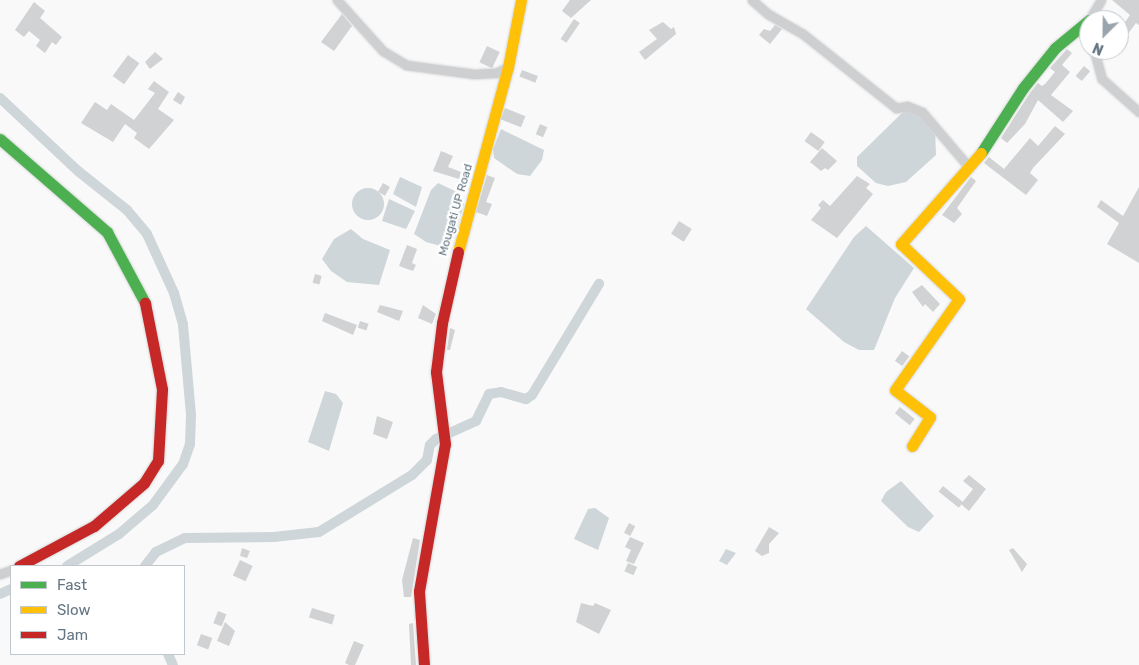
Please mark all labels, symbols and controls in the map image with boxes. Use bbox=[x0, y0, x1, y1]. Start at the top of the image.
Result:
north arrow bbox=[1079, 10, 1129, 60]
text: N bbox=[1090, 39, 1106, 58]
street label: Mougati UP Road bbox=[436, 162, 476, 258]
legend bbox=[10, 565, 185, 655]
text: Fast bbox=[57, 576, 87, 594]
text: Slow bbox=[57, 601, 90, 619]
text: Jam bbox=[57, 626, 88, 644]

